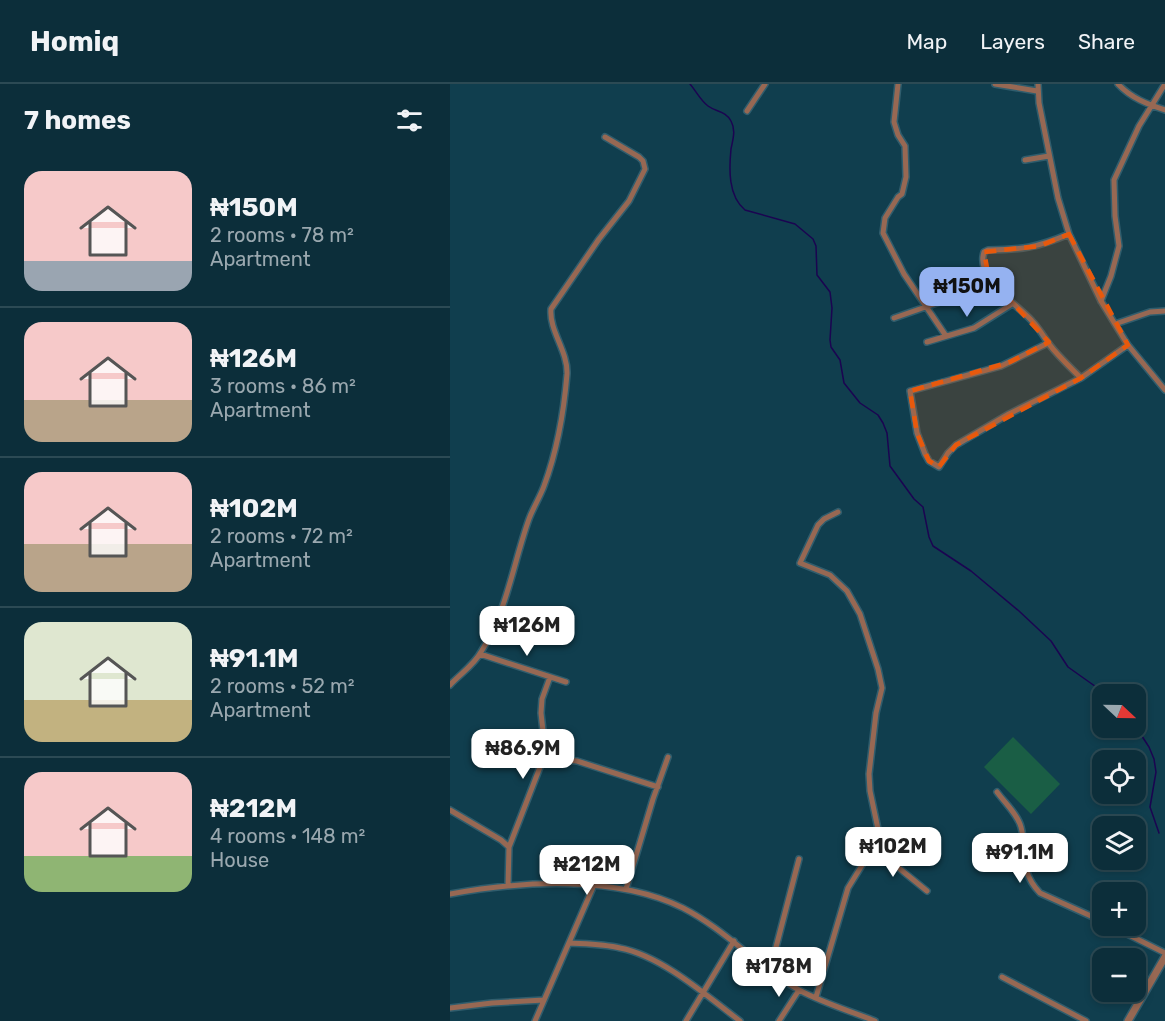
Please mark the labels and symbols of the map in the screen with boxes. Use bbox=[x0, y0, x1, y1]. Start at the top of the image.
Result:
pin: ₦150M bbox=[925, 267, 1009, 318]
pin: ₦126M bbox=[485, 606, 569, 657]
north arrow bbox=[1092, 684, 1146, 738]
pin: ₦86.9M bbox=[474, 729, 572, 780]
pin: ₦102M bbox=[851, 827, 935, 878]
pin: ₦91.1M bbox=[971, 833, 1069, 884]
pin: ₦212M bbox=[545, 845, 629, 896]
pin: ₦178M bbox=[737, 947, 821, 998]

